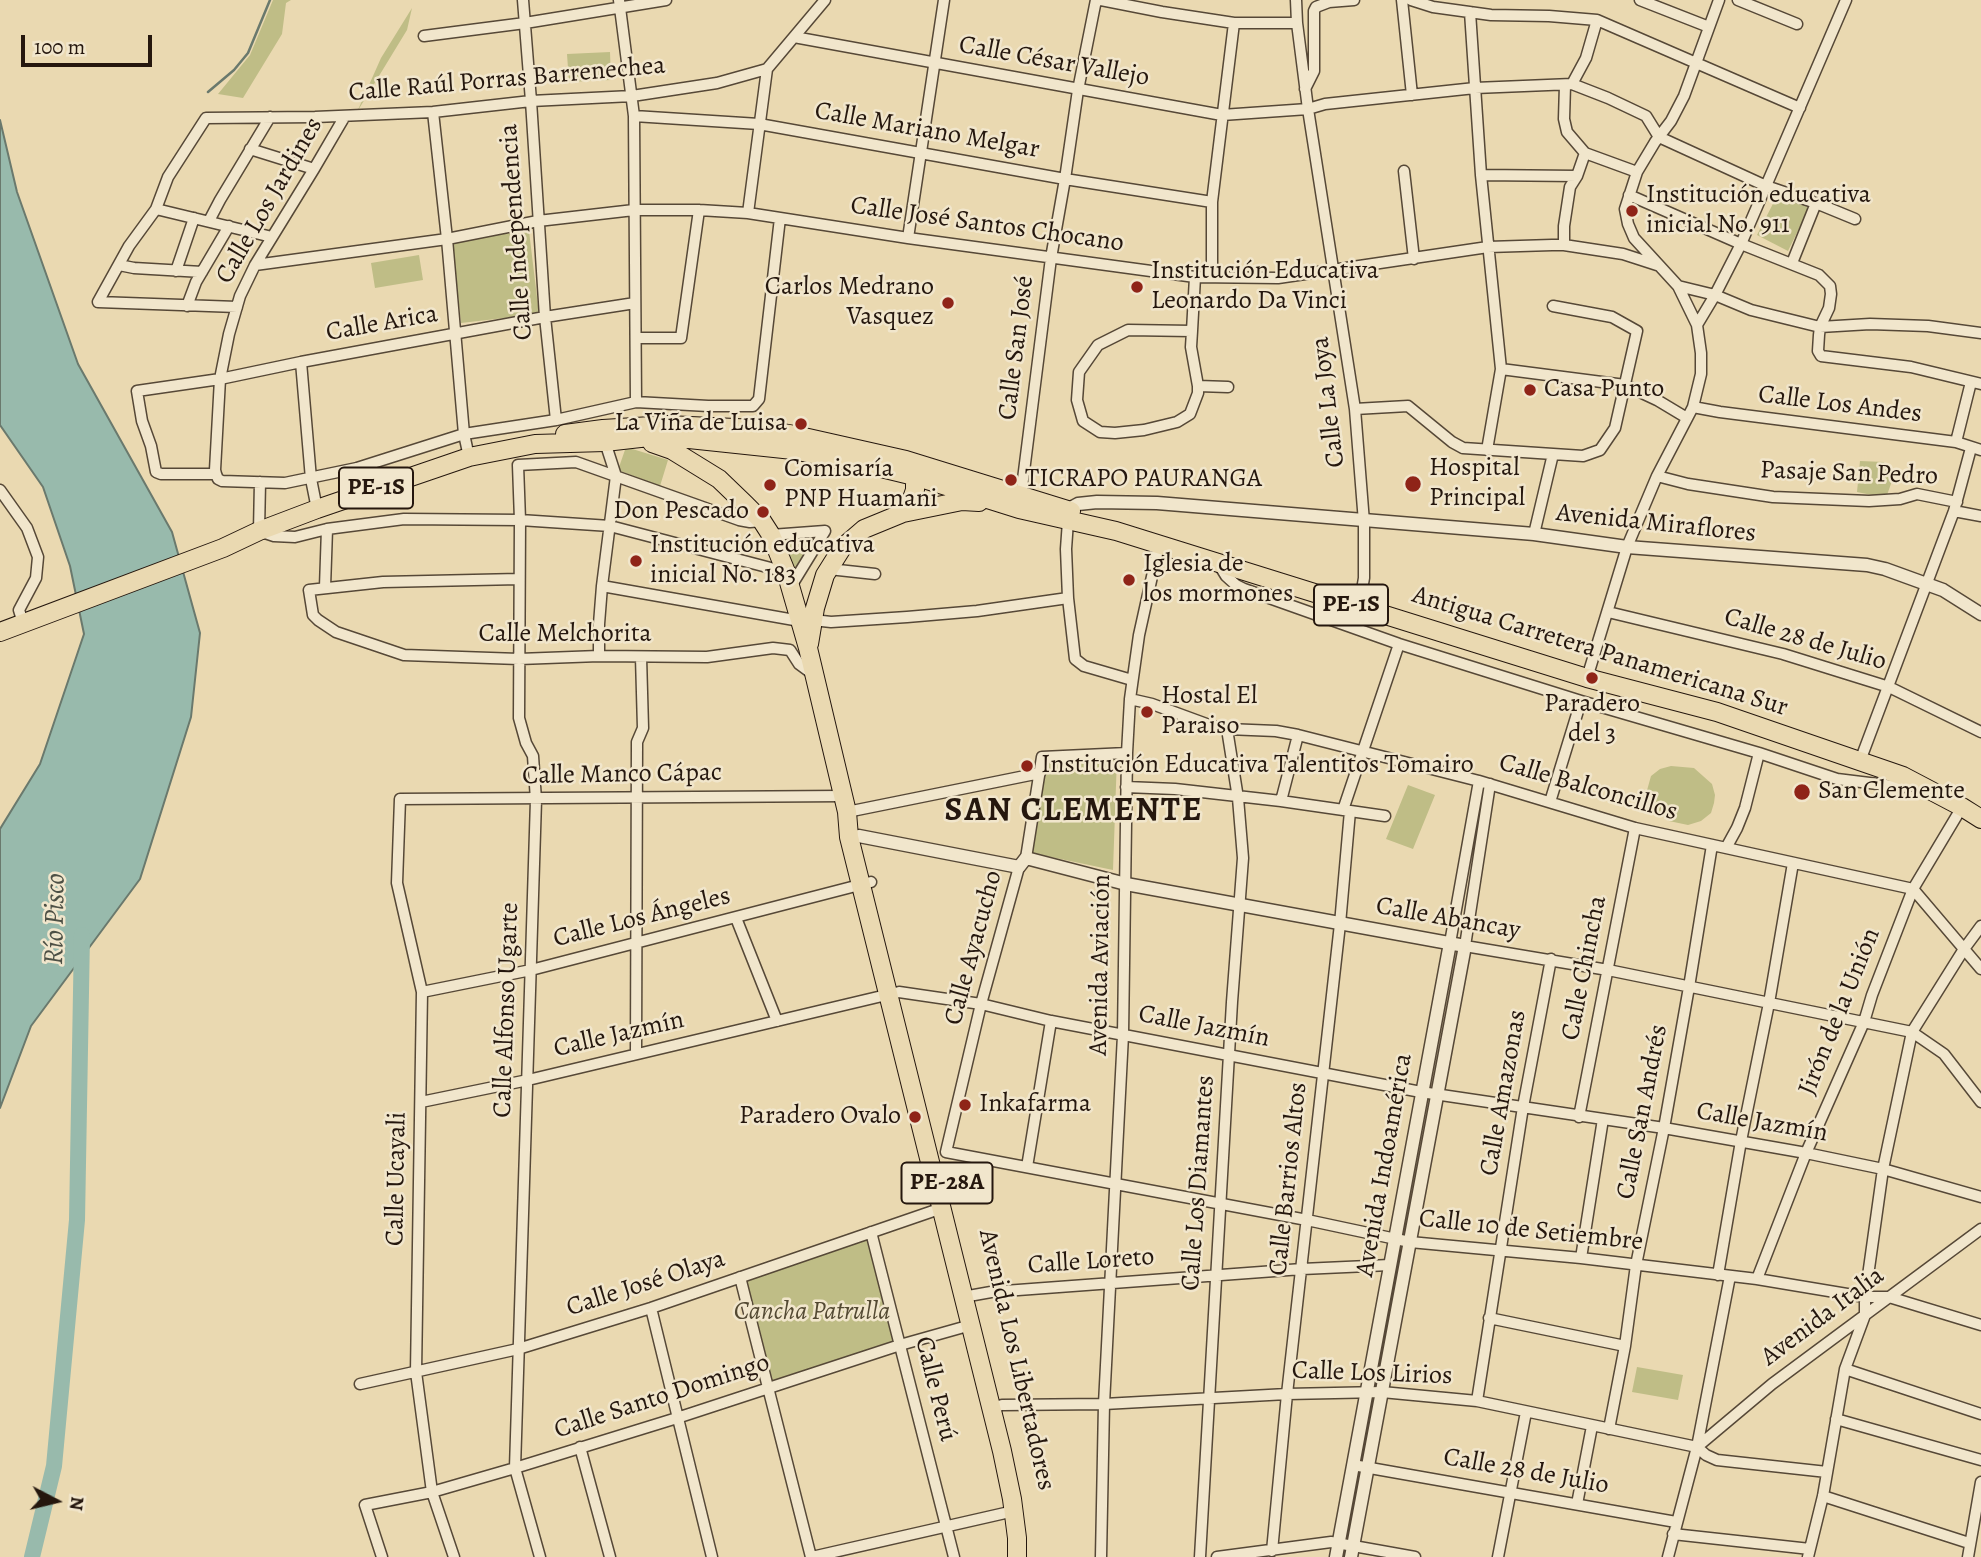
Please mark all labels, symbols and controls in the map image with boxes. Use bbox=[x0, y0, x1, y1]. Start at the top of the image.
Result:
scale bar bbox=[24, 21, 156, 65]
street label: Calle César Vallejo bbox=[956, 30, 1152, 94]
text: 100 m bbox=[34, 33, 85, 61]
street label: Calle Raúl Porras Barrenechea bbox=[347, 51, 667, 109]
street label: Calle Mariano Melgar bbox=[812, 96, 1042, 166]
street label: Calle Los Jardines bbox=[210, 112, 330, 290]
street label: Calle Independencia bbox=[494, 123, 540, 341]
place label: Institución educativa inicial No. 911 bbox=[1646, 180, 1871, 242]
street label: Calle José Santos Chocano bbox=[848, 190, 1126, 260]
marker: Institución educativa inicial No. 911 bbox=[1624, 203, 1640, 219]
place label: Institución Educativa Leonardo Da Vinci bbox=[1151, 256, 1379, 318]
place label: Carlos Medrano Vasquez bbox=[765, 272, 934, 334]
street label: Calle San José bbox=[993, 274, 1041, 422]
marker: Institución Educativa Leonardo Da Vinci bbox=[1129, 279, 1145, 295]
marker: Carlos Medrano Vasquez bbox=[940, 295, 956, 311]
street label: Calle Arica bbox=[324, 299, 440, 349]
street label: Calle La Joya bbox=[1305, 335, 1353, 469]
place label: Casa Punto bbox=[1544, 374, 1664, 406]
street label: Calle Los Andes bbox=[1756, 379, 1924, 431]
marker: Casa Punto bbox=[1522, 382, 1538, 398]
place label: La Viña de Luisa bbox=[615, 408, 787, 440]
marker: La Viña de Luisa bbox=[793, 416, 809, 432]
place label: Hospital Principal bbox=[1429, 453, 1525, 514]
place label: Comisaría PNP Huamani bbox=[784, 454, 938, 516]
street label: Pasaje San Pedro bbox=[1760, 455, 1938, 493]
place label: TICRAPO PAURANGA bbox=[1025, 464, 1262, 496]
road number: PE-1S bbox=[339, 467, 413, 508]
marker: TICRAPO PAURANGA bbox=[1003, 472, 1019, 488]
marker: Hospital Principal bbox=[1403, 474, 1423, 494]
marker: Comisaría PNP Huamani bbox=[762, 477, 778, 493]
place label: Don Pescado bbox=[613, 496, 749, 528]
street label: Avenida Miraflores bbox=[1554, 498, 1758, 550]
marker: Don Pescado bbox=[755, 504, 771, 520]
place label: Institución educativa inicial No. 183 bbox=[650, 530, 875, 592]
place label: Iglesia de los mormones bbox=[1143, 549, 1293, 610]
marker: Institución educativa inicial No. 183 bbox=[628, 553, 644, 569]
marker: Iglesia de los mormones bbox=[1121, 572, 1137, 588]
street label: Antigua Carretera Panamericana Sur bbox=[1408, 580, 1792, 724]
road number: PE-1S bbox=[1314, 584, 1388, 626]
street label: Calle 28 de Julio bbox=[1720, 602, 1890, 678]
street label: Calle Melchorita bbox=[478, 619, 652, 651]
marker: Paradero del 3 bbox=[1584, 670, 1600, 686]
place label: Hostal El Paraiso bbox=[1161, 681, 1257, 742]
place label: Paradero del 3 bbox=[1544, 689, 1640, 750]
marker: Hostal El Paraiso bbox=[1139, 704, 1155, 720]
street label: Calle Balconcillos bbox=[1495, 748, 1681, 828]
place label: Institución Educativa Talentitos Tomairo bbox=[1041, 750, 1474, 782]
street label: Calle Manco Cápac bbox=[522, 758, 722, 792]
marker: Institución Educativa Talentitos Tomairo bbox=[1019, 758, 1035, 774]
place label: San Clemente bbox=[1818, 776, 1965, 808]
marker: San Clemente bbox=[1792, 782, 1812, 802]
district label: SAN CLEMENTE bbox=[946, 792, 1202, 832]
street label: Calle Ayacucho bbox=[938, 867, 1010, 1029]
water label: Río Pisco bbox=[38, 873, 74, 965]
street label: Avenida Aviación bbox=[1084, 874, 1118, 1056]
street label: Calle Los Ángeles bbox=[550, 881, 734, 955]
street label: Calle Abancay bbox=[1373, 891, 1523, 947]
street label: Calle Chincha bbox=[1556, 893, 1614, 1043]
street label: Calle Alfonso Ugarte bbox=[488, 902, 526, 1118]
street label: Jirón de la Unión bbox=[1792, 924, 1888, 1100]
street label: Calle Jazmín bbox=[1136, 999, 1272, 1055]
street label: Calle Jazmín bbox=[551, 1005, 687, 1065]
street label: Calle Amazonas bbox=[1474, 1008, 1534, 1178]
street label: Calle San Andrés bbox=[1611, 1022, 1675, 1202]
street label: Avenida Indoamérica bbox=[1350, 1051, 1420, 1279]
street label: Calle Los Diamantes bbox=[1176, 1074, 1222, 1292]
street label: Calle Barrios Altos bbox=[1263, 1081, 1315, 1277]
place label: Inkafarma bbox=[979, 1089, 1091, 1121]
street label: Calle Jazmín bbox=[1694, 1096, 1830, 1150]
marker: Inkafarma bbox=[957, 1097, 973, 1113]
place label: Paradero Ovalo bbox=[739, 1101, 901, 1133]
marker: Paradero Ovalo bbox=[907, 1109, 923, 1125]
street label: Calle Ucayali bbox=[380, 1112, 414, 1246]
road number: PE-28A bbox=[902, 1162, 992, 1204]
street label: Calle 10 de Setiembre bbox=[1417, 1204, 1645, 1258]
street label: Avenida Los Libertadores bbox=[971, 1227, 1061, 1493]
street label: Calle Loreto bbox=[1027, 1242, 1155, 1282]
street label: Calle José Olaya bbox=[563, 1244, 729, 1324]
street label: Avenida Italia bbox=[1755, 1261, 1891, 1373]
park label: Cancha Patrulla bbox=[734, 1297, 890, 1329]
street label: Calle Perú bbox=[907, 1333, 963, 1445]
street label: Calle Santo Domingo bbox=[550, 1347, 774, 1447]
street label: Calle Los Lirios bbox=[1291, 1356, 1453, 1392]
street label: Calle 28 de Julio bbox=[1441, 1442, 1611, 1502]
north arrow bbox=[21, 1466, 91, 1536]
text: N bbox=[63, 1495, 91, 1512]

